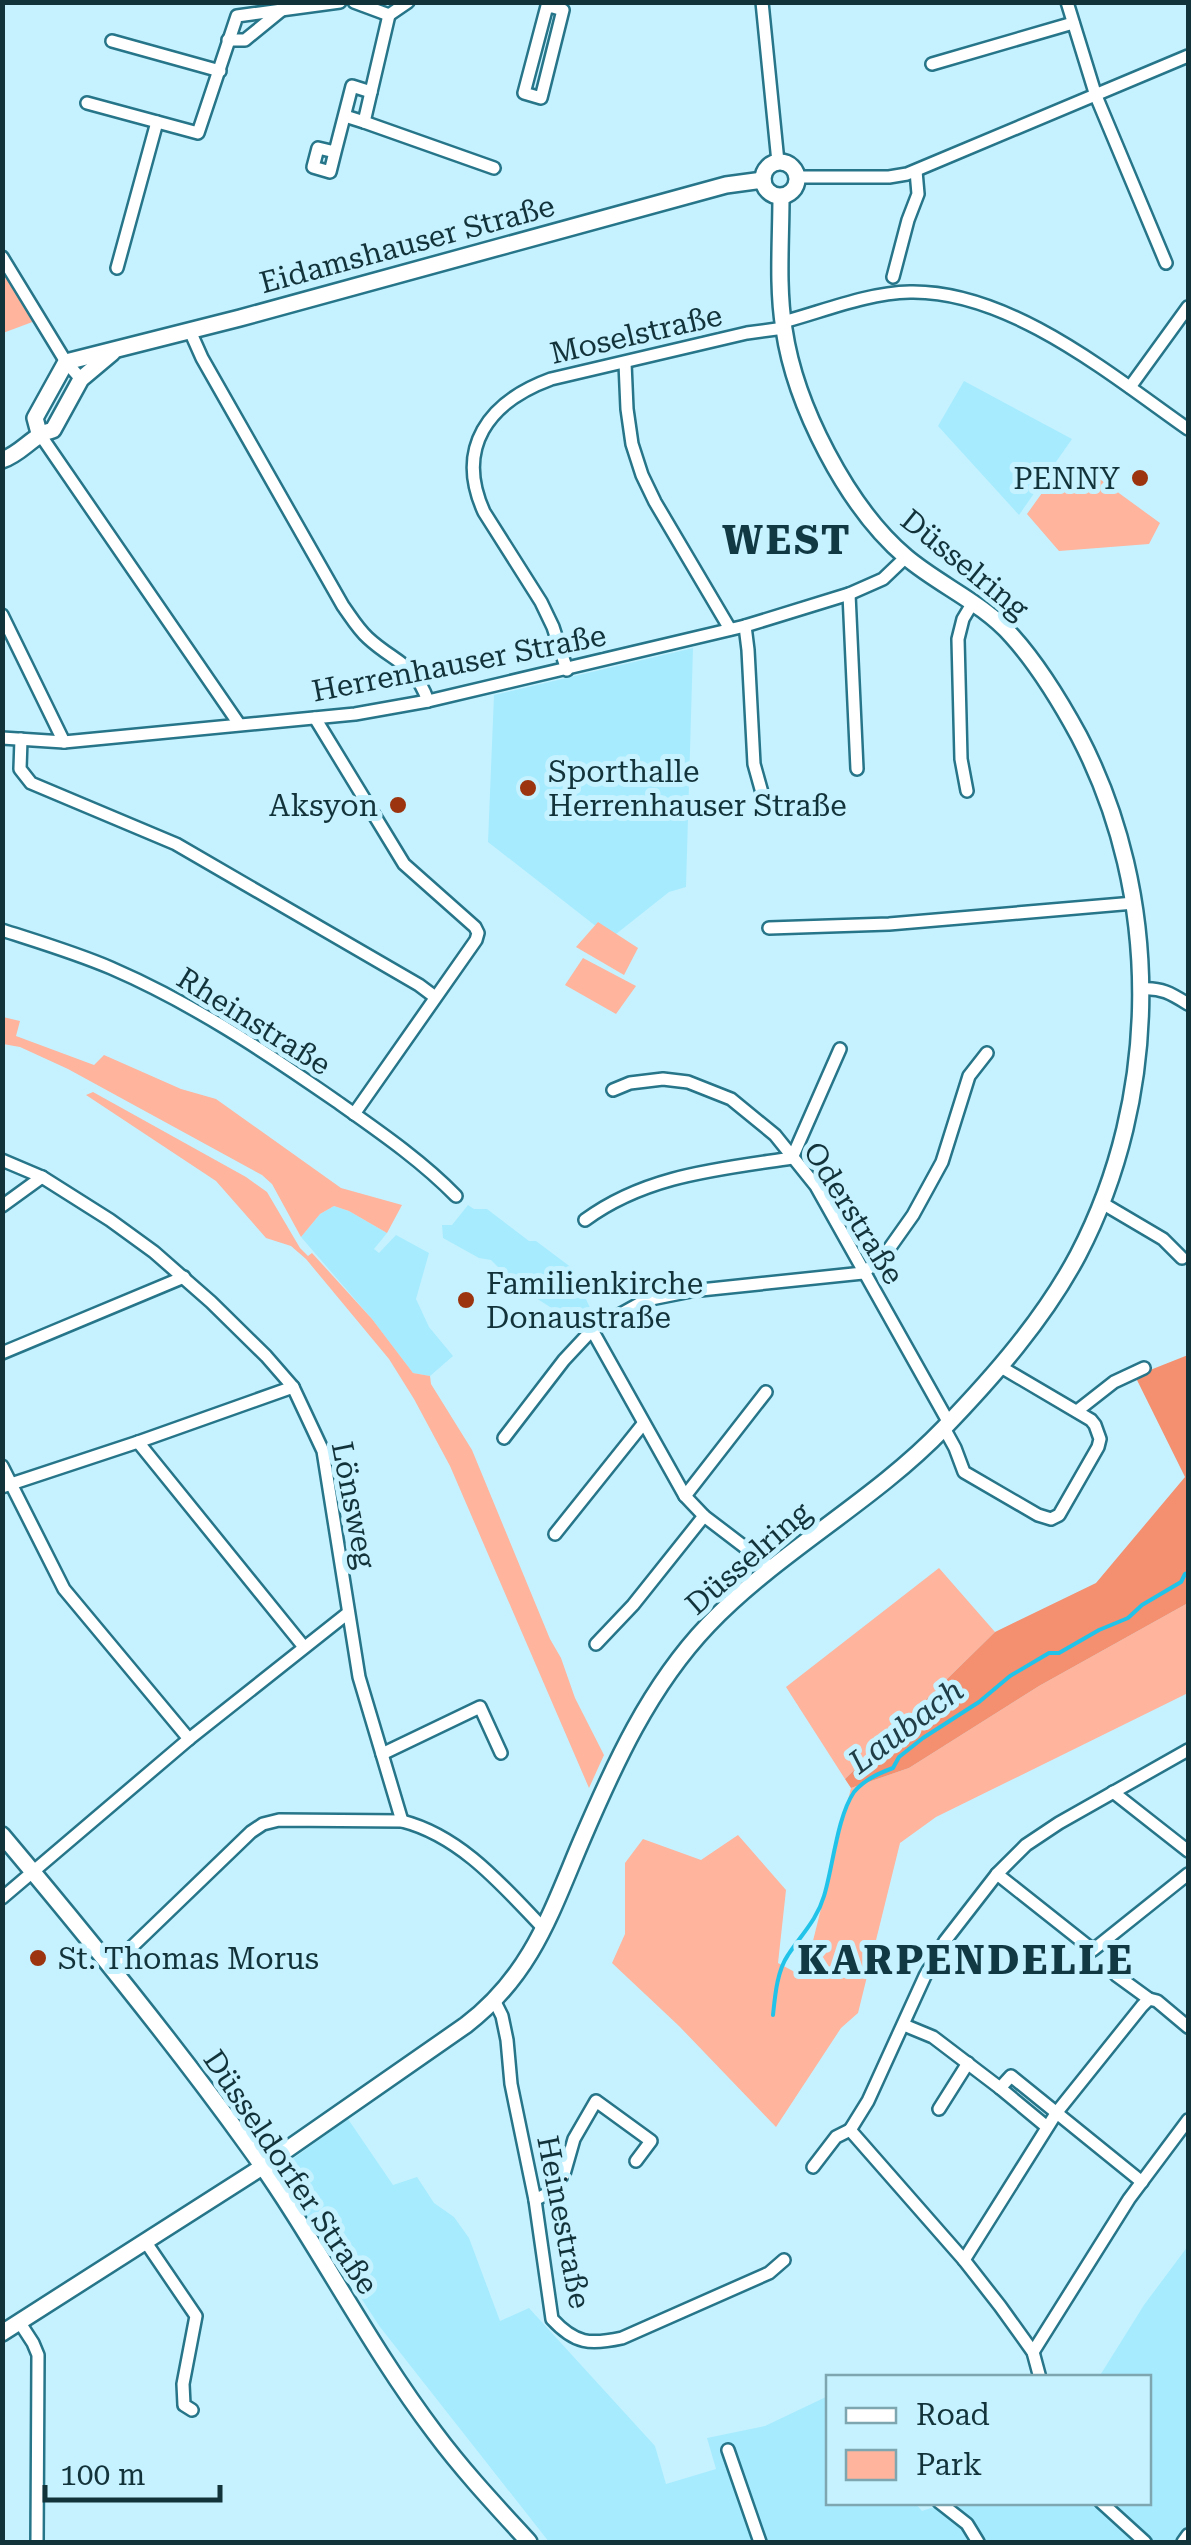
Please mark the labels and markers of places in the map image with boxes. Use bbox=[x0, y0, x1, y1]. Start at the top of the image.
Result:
place label: PENNY bbox=[1013, 461, 1120, 496]
marker: PENNY bbox=[1129, 467, 1151, 489]
place label: Sporthalle Herrenhauser Straße bbox=[548, 754, 847, 823]
marker: Sporthalle Herrenhauser Straße bbox=[517, 777, 539, 799]
place label: Aksyon bbox=[269, 788, 378, 823]
marker: Aksyon bbox=[387, 794, 409, 816]
place label: Familienkirche Donaustraße bbox=[486, 1266, 703, 1335]
marker: Familienkirche Donaustraße bbox=[455, 1289, 477, 1311]
place label: St. Thomas Morus bbox=[58, 1941, 319, 1976]
marker: St. Thomas Morus bbox=[27, 1947, 49, 1969]

